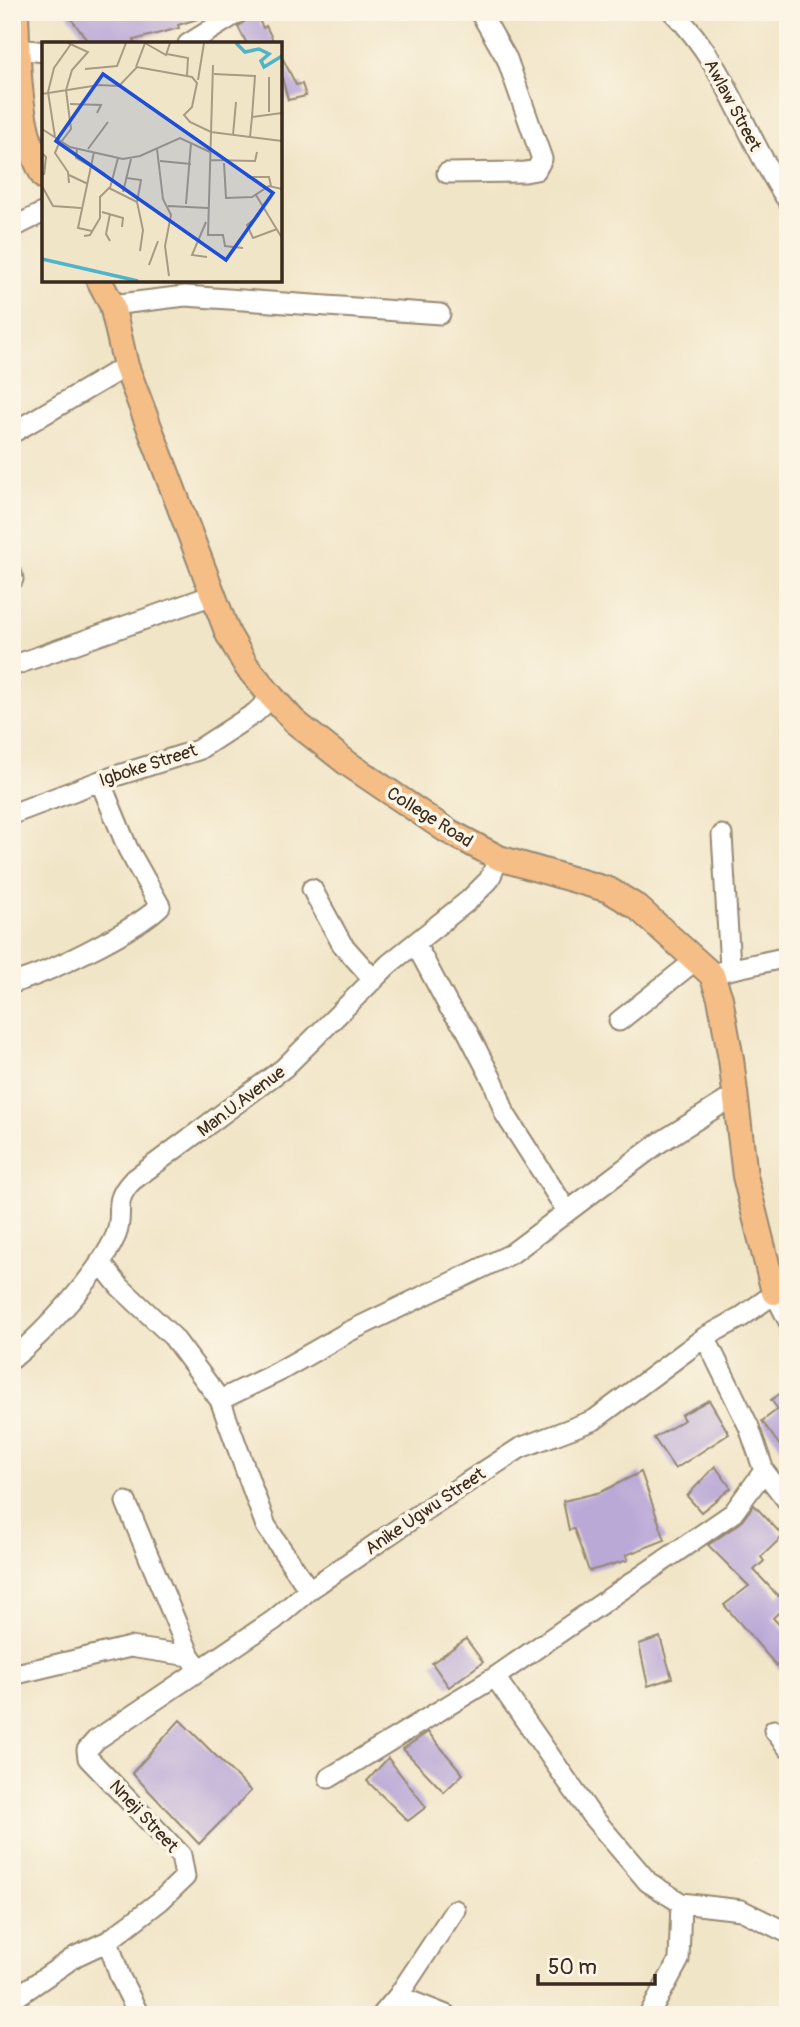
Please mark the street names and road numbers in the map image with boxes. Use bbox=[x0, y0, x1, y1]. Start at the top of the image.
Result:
street label: Awlaw Street bbox=[699, 55, 767, 156]
street label: Igboke Street bbox=[96, 739, 201, 792]
street label: College Road bbox=[382, 782, 477, 853]
street label: Man.U.Avenue bbox=[193, 1061, 290, 1142]
street label: Anike Ugwu Street bbox=[361, 1462, 490, 1560]
street label: Nneji Street bbox=[104, 1775, 184, 1858]

